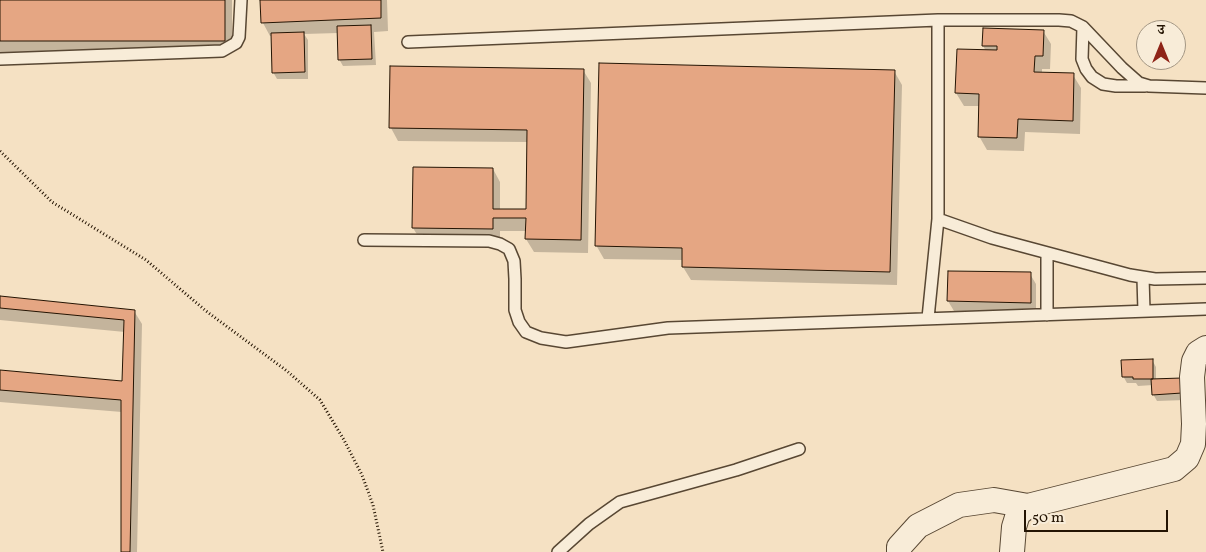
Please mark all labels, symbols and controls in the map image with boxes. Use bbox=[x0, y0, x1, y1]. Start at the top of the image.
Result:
north arrow bbox=[1136, 20, 1186, 70]
text: उ bbox=[1157, 21, 1165, 40]
scale bar bbox=[1026, 500, 1170, 532]
text: 50 m bbox=[1032, 508, 1064, 529]

